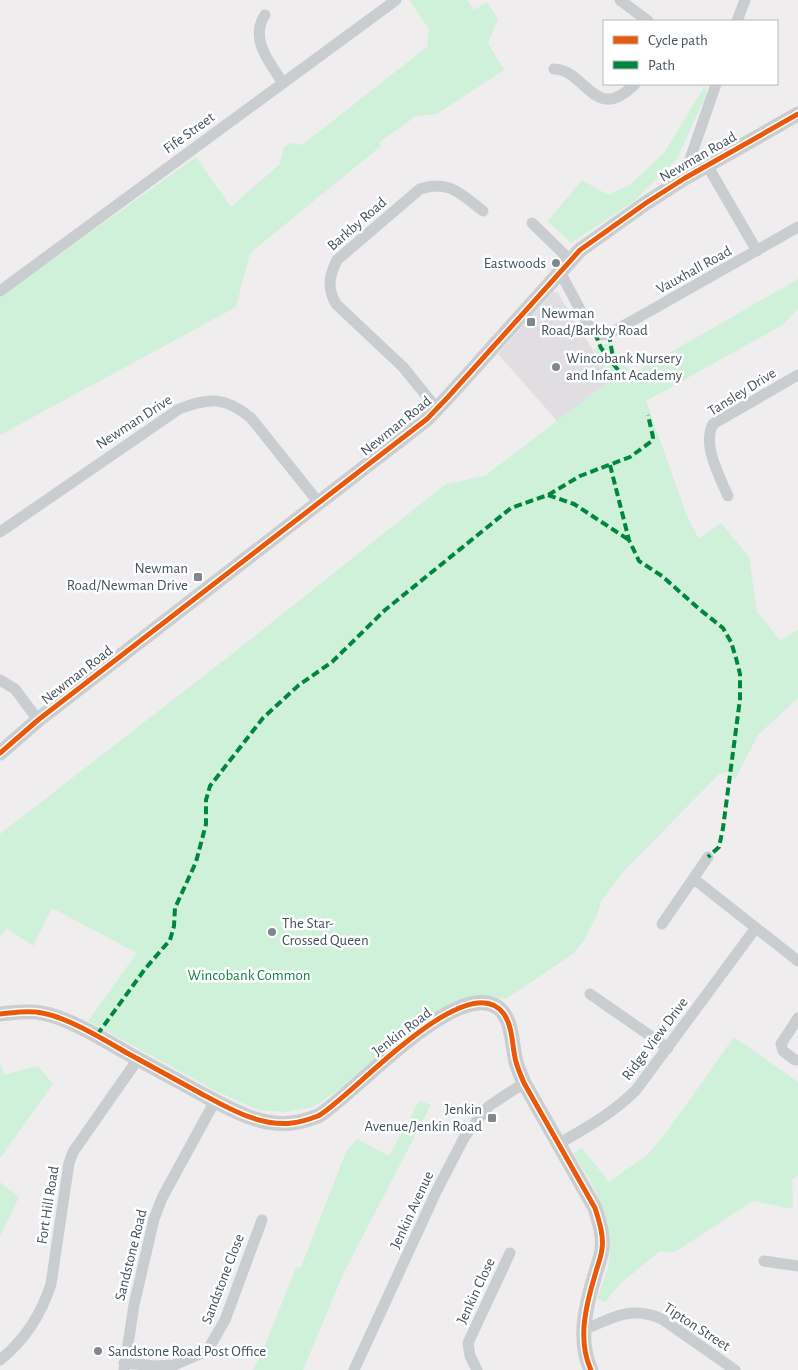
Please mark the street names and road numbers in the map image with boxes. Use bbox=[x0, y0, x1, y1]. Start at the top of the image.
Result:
street label: Fife Street bbox=[161, 109, 217, 156]
street label: Newman Road bbox=[657, 129, 739, 185]
street label: Barkby Road bbox=[325, 194, 390, 254]
street label: Vauxhall Road bbox=[654, 243, 734, 297]
street label: Tansley Drive bbox=[705, 365, 779, 419]
street label: Newman Drive bbox=[93, 392, 175, 452]
street label: Newman Road bbox=[358, 393, 434, 459]
street label: Newman Road bbox=[39, 643, 116, 707]
street label: Ridge View Drive bbox=[619, 995, 691, 1083]
street label: Jenkin Road bbox=[370, 1005, 434, 1059]
street label: Fort Hill Road bbox=[34, 1165, 62, 1245]
street label: Jenkin Avenue bbox=[388, 1169, 436, 1251]
street label: Sandstone Road bbox=[112, 1208, 150, 1302]
street label: Sandstone Close bbox=[199, 1232, 247, 1326]
street label: Jenkin Close bbox=[454, 1256, 498, 1326]
street label: Tipton Street bbox=[661, 1300, 733, 1354]

